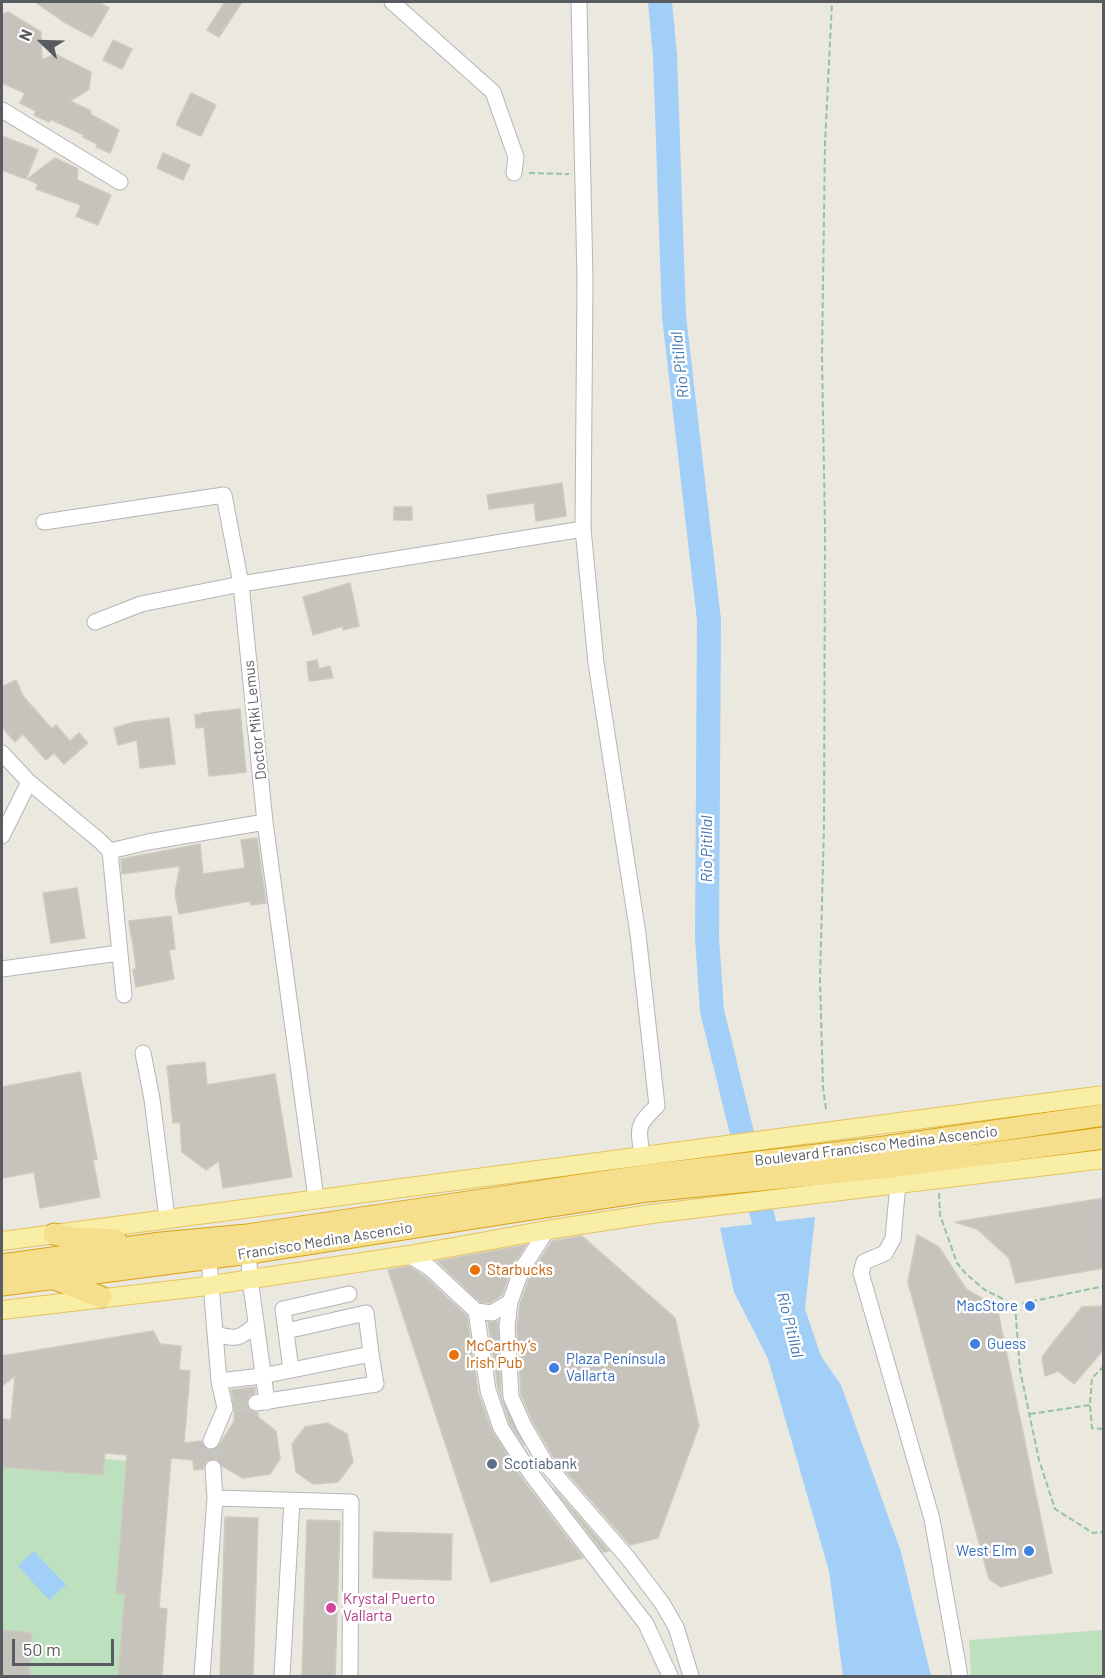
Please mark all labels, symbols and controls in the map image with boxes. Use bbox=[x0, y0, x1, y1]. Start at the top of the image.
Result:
north arrow bbox=[12, 12, 72, 72]
text: N bbox=[14, 26, 36, 43]
water label: Rio Pitillal bbox=[667, 331, 693, 399]
street label: Doctor Miki Lemus bbox=[240, 659, 270, 781]
water label: Rio Pitillal bbox=[697, 816, 717, 882]
street label: Boulevard Francisco Medina Ascencio bbox=[754, 1122, 998, 1170]
street label: Francisco Medina Ascencio bbox=[236, 1218, 414, 1264]
place label: Starbucks bbox=[487, 1261, 553, 1279]
marker: Starbucks bbox=[468, 1263, 482, 1277]
water label: Rio Pitillal bbox=[773, 1290, 807, 1360]
place label: MacStore bbox=[956, 1297, 1018, 1315]
marker: MacStore bbox=[1023, 1299, 1037, 1313]
place label: Guess bbox=[987, 1335, 1026, 1353]
place label: McCarthy’s Irish Pub bbox=[466, 1337, 537, 1372]
marker: Guess bbox=[968, 1337, 982, 1351]
marker: McCarthy’s Irish Pub bbox=[447, 1348, 461, 1362]
place label: Plaza Península Vallarta bbox=[566, 1350, 666, 1385]
marker: Plaza Península Vallarta bbox=[547, 1361, 561, 1375]
place label: Scotiabank bbox=[504, 1455, 577, 1473]
marker: Scotiabank bbox=[485, 1457, 499, 1471]
place label: West Elm bbox=[956, 1542, 1017, 1560]
marker: West Elm bbox=[1022, 1544, 1036, 1558]
place label: Krystal Puerto Vallarta bbox=[343, 1590, 435, 1625]
marker: Krystal Puerto Vallarta bbox=[324, 1601, 338, 1615]
scale bar bbox=[15, 1627, 117, 1665]
text: 50 m bbox=[23, 1638, 61, 1660]

